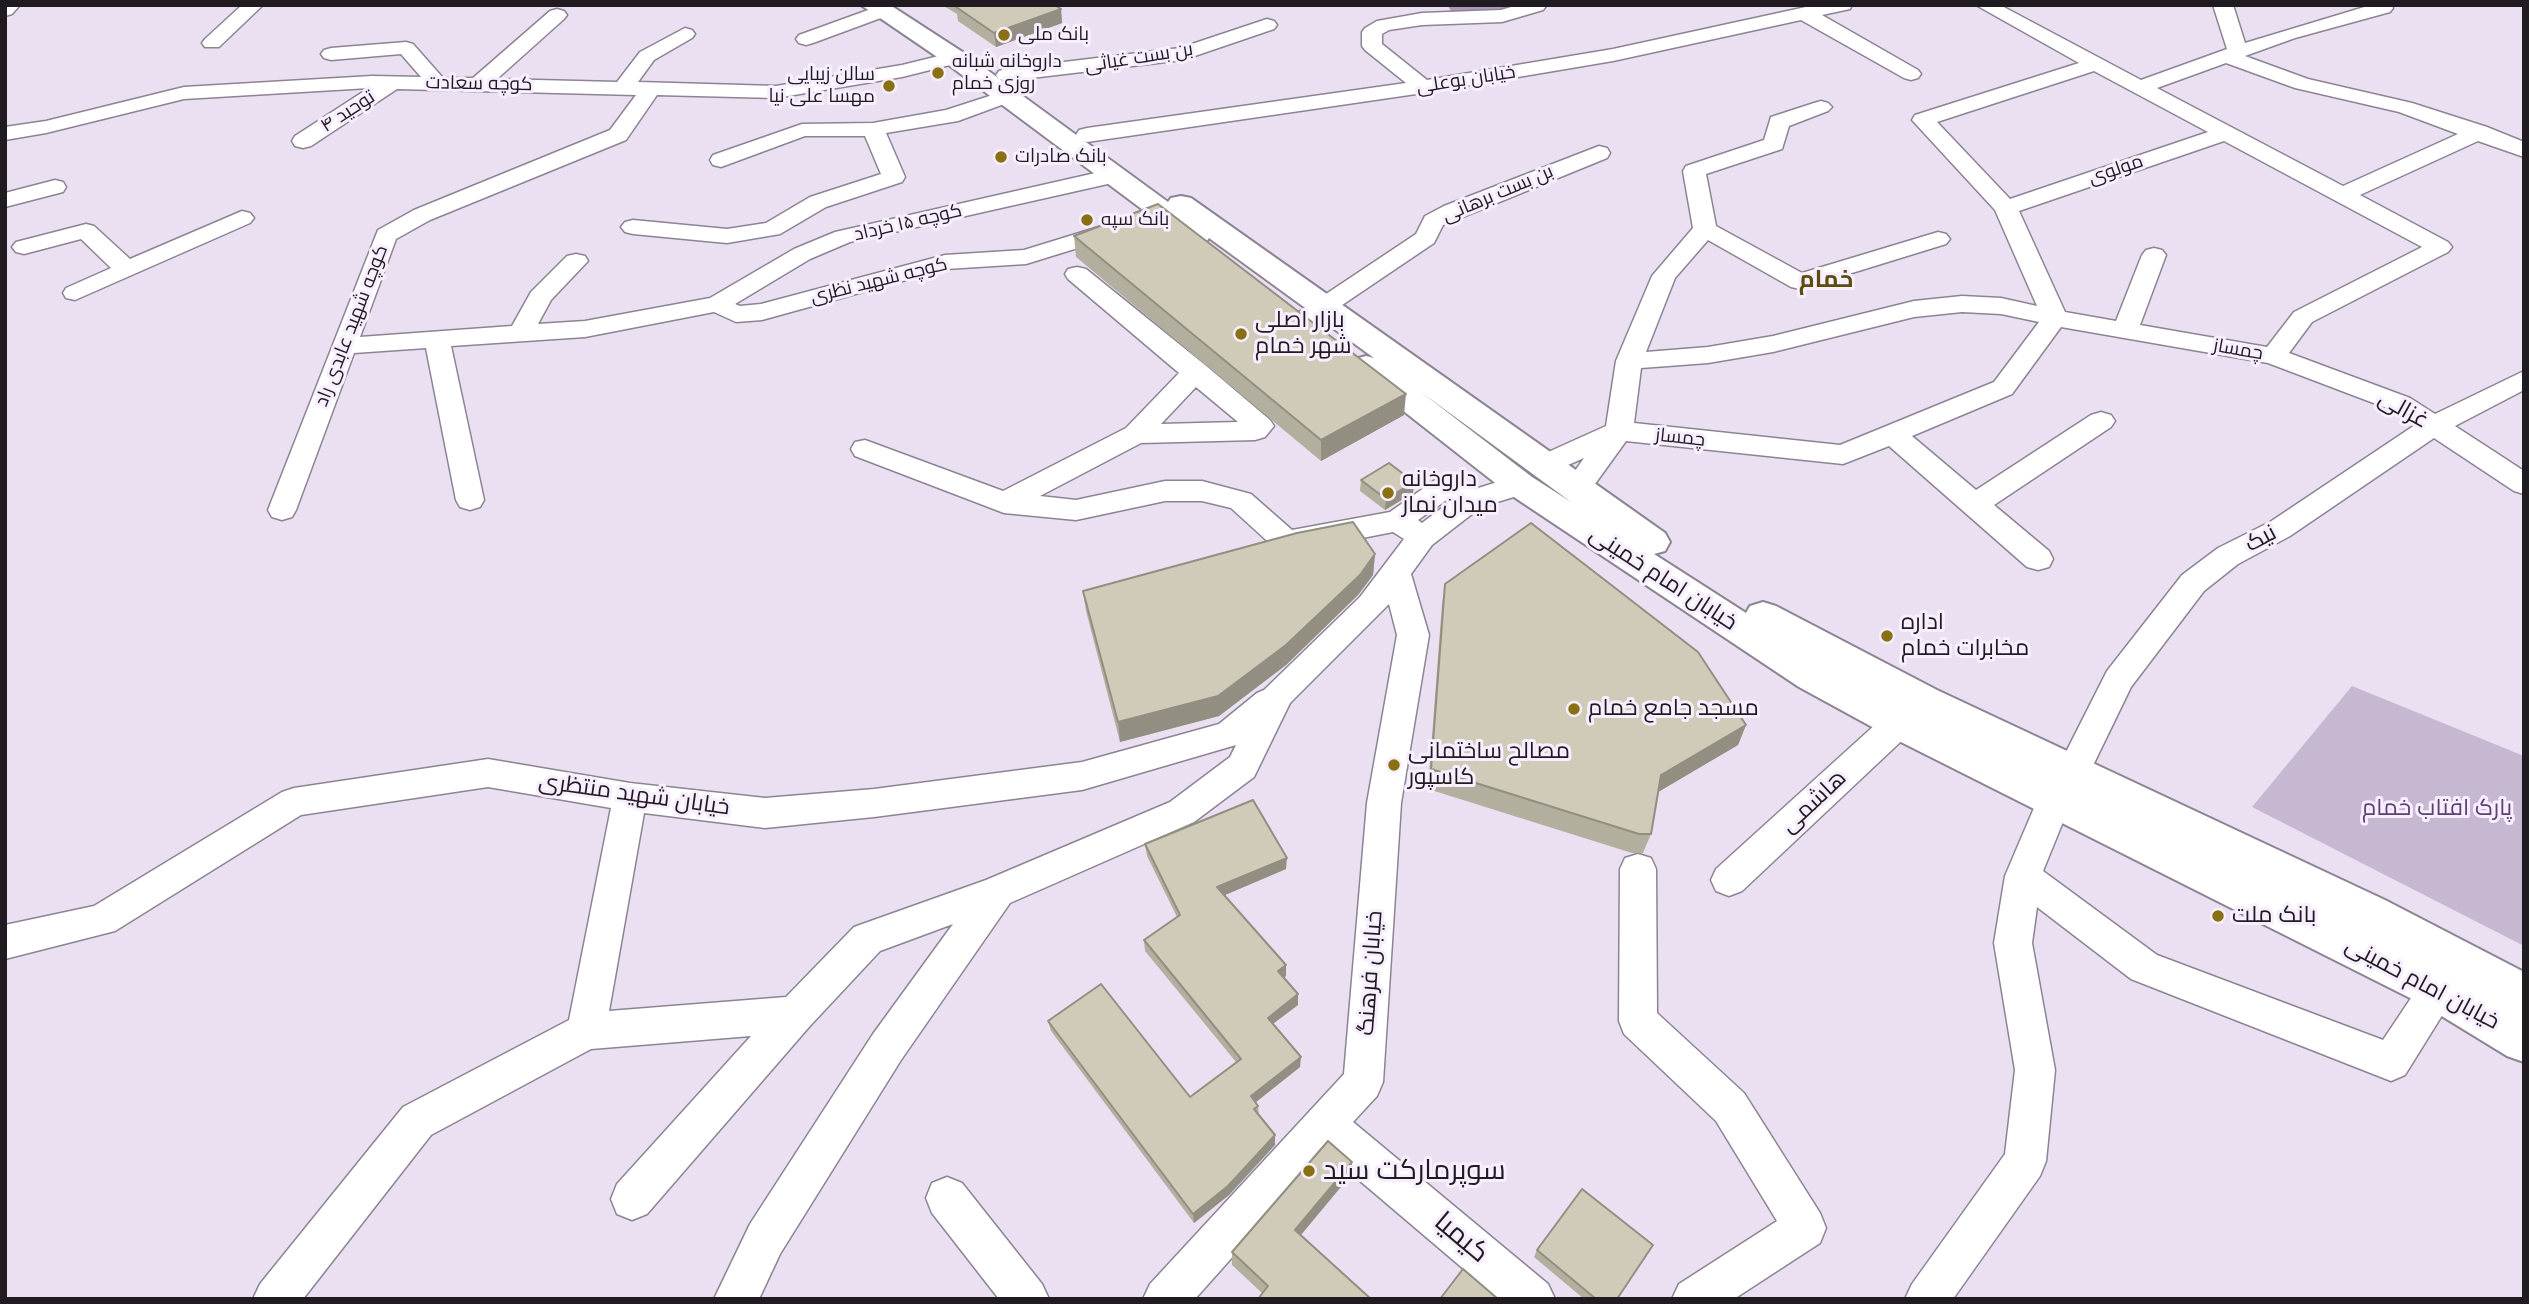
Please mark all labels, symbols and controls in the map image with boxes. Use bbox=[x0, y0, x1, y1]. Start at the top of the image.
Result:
place label: بانک ملی bbox=[1018, 24, 1089, 46]
marker: بانک ملی bbox=[996, 27, 1012, 43]
street label: بن بست غیاثی bbox=[1083, 38, 1195, 78]
place label: داروخانه شبانه روزی خمام bbox=[952, 51, 1062, 95]
street label: خیابان بوعلی bbox=[1415, 61, 1517, 99]
place label: سالن زیبایی مهسا علی نیا bbox=[768, 64, 875, 108]
marker: داروخانه شبانه روزی خمام bbox=[930, 65, 946, 81]
street label: کوچه سعادت bbox=[425, 72, 533, 96]
marker: سالن زیبایی مهسا علی نیا bbox=[881, 78, 897, 94]
street label: توحید ۴ bbox=[317, 86, 379, 138]
place label: بانک صادرات bbox=[1015, 146, 1107, 168]
marker: بانک صادرات bbox=[993, 149, 1009, 165]
street label: مولوی bbox=[2086, 150, 2146, 190]
street label: بن بست برهانی bbox=[1439, 160, 1557, 228]
street label: کوچه ۱۵ خرداد bbox=[852, 200, 964, 246]
place label: بانک سپه bbox=[1101, 209, 1169, 231]
marker: بانک سپه bbox=[1079, 212, 1095, 228]
street label: کوچه شهید عابدی راد bbox=[311, 242, 393, 410]
street label: کوچه شهید نظری bbox=[808, 253, 950, 309]
district label: خمام bbox=[1799, 266, 1853, 294]
place label: بازار اصلی شهر خمام bbox=[1255, 307, 1351, 361]
marker: بازار اصلی شهر خمام bbox=[1233, 326, 1249, 342]
street label: چمساز bbox=[2211, 334, 2265, 366]
street label: غزالی bbox=[2373, 385, 2433, 435]
street label: چمساز bbox=[1654, 424, 1706, 452]
place label: داروخانه میدان نماز bbox=[1402, 466, 1498, 520]
marker: داروخانه میدان نماز bbox=[1380, 485, 1396, 501]
street label: نیک bbox=[2241, 519, 2281, 559]
street label: خیابان امام خمینی bbox=[1584, 521, 1742, 637]
place label: اداره مخابرات خمام bbox=[1901, 609, 2029, 663]
marker: اداره مخابرات خمام bbox=[1879, 628, 1895, 644]
place label: مسجد جامع خمام bbox=[1588, 695, 1759, 723]
marker: مسجد جامع خمام bbox=[1566, 701, 1582, 717]
place label: مصالح ساختمانی کاسپور bbox=[1408, 738, 1570, 792]
marker: مصالح ساختمانی کاسپور bbox=[1386, 757, 1402, 773]
street label: هاشمی bbox=[1775, 765, 1853, 839]
street label: خیابان شهید منتظری bbox=[537, 768, 731, 822]
park label: پارک افتاب خمام bbox=[2362, 795, 2512, 823]
place label: بانک ملت bbox=[2232, 902, 2316, 930]
marker: بانک ملت bbox=[2210, 908, 2226, 924]
street label: خیابان فرهنگ bbox=[1353, 910, 1389, 1036]
street label: خیابان امام خمینی bbox=[2340, 932, 2504, 1036]
place label: سوپرمارکت سید bbox=[1323, 1154, 1506, 1188]
marker: سوپرمارکت سید bbox=[1301, 1163, 1317, 1179]
street label: کیمیا bbox=[1427, 1205, 1495, 1271]

